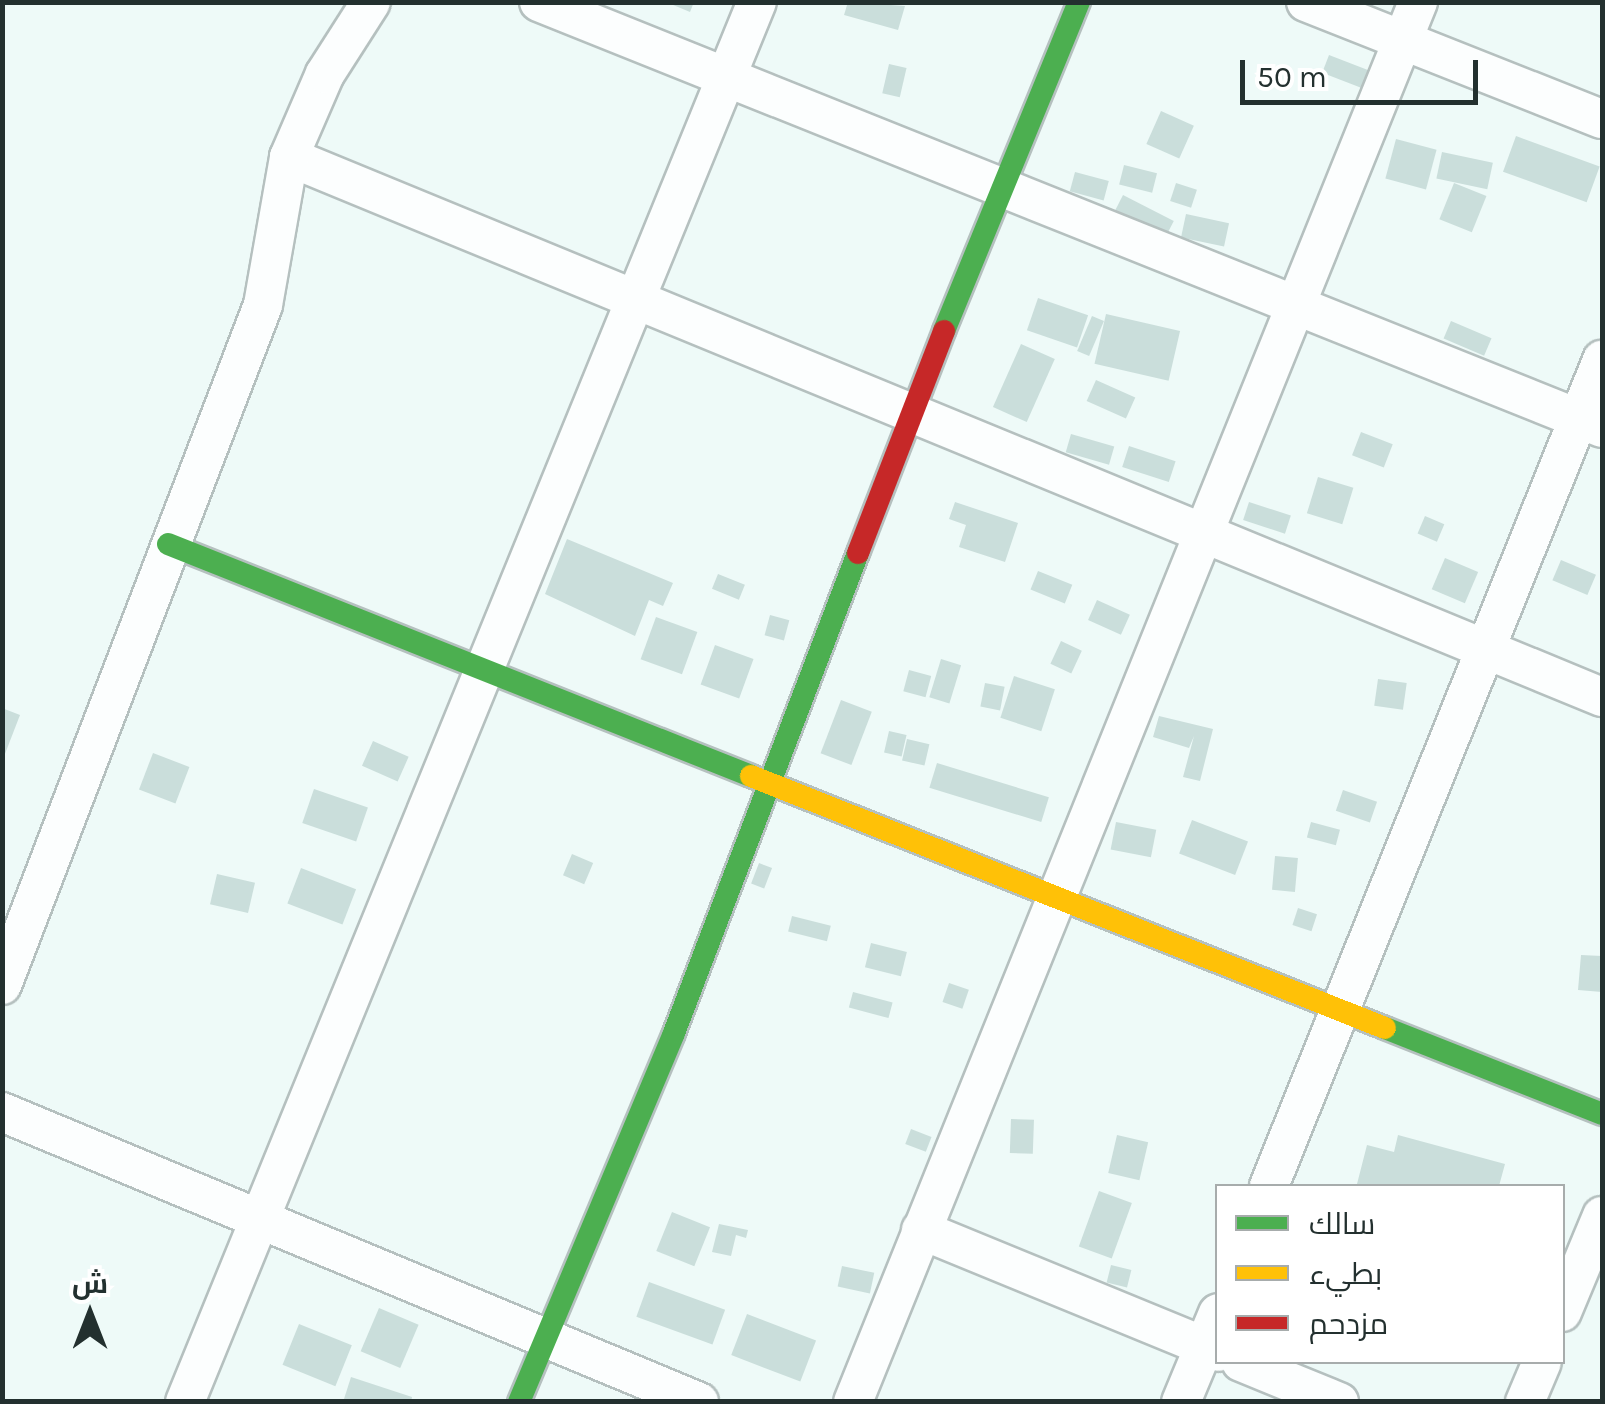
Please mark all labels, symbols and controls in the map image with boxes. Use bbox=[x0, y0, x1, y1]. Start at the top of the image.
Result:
scale bar bbox=[1245, 40, 1482, 102]
text: 50 m bbox=[1257, 59, 1327, 95]
legend bbox=[1215, 1184, 1565, 1364]
text: سالك bbox=[1309, 1206, 1375, 1242]
text: بطيء bbox=[1309, 1256, 1382, 1292]
north arrow bbox=[40, 1264, 140, 1364]
text: ش bbox=[72, 1267, 108, 1300]
text: مزدحم bbox=[1309, 1306, 1388, 1342]

